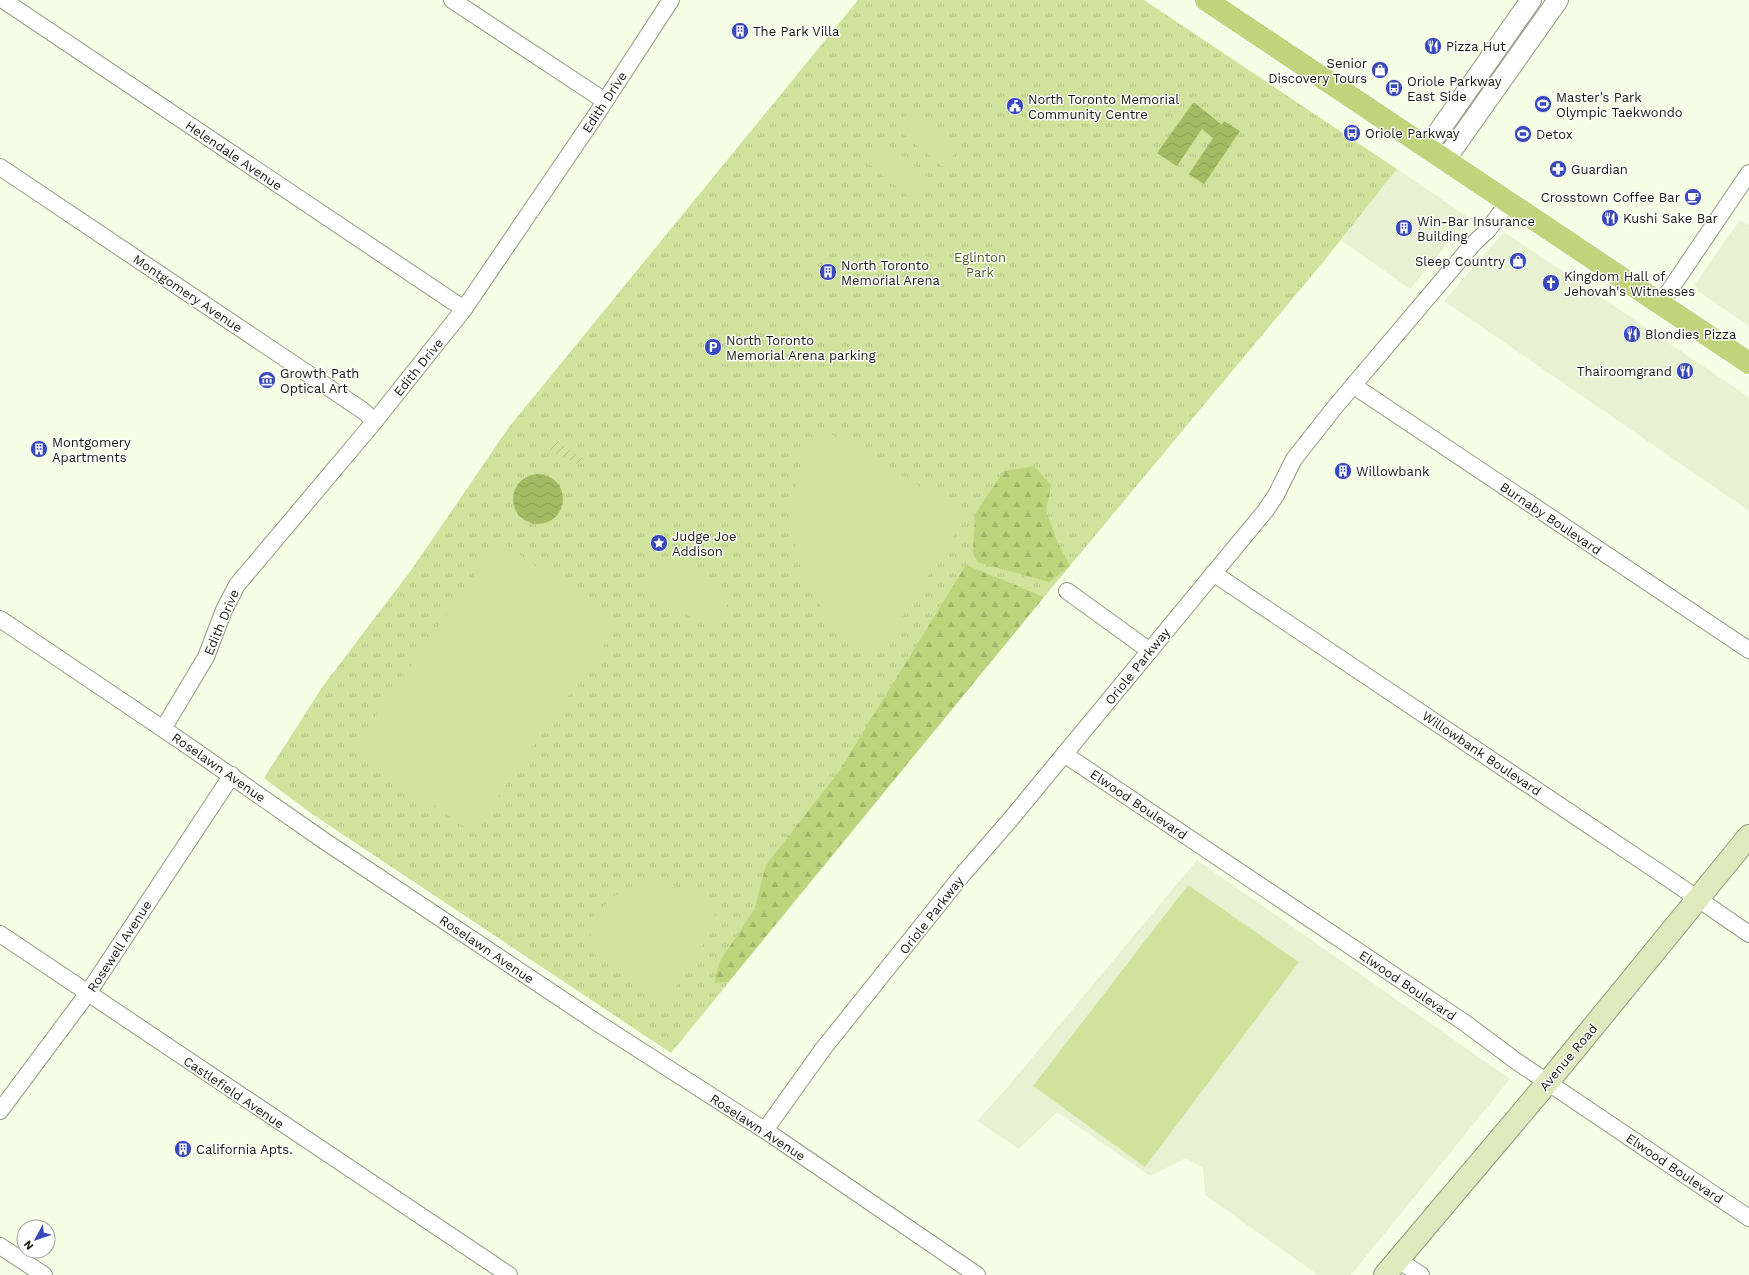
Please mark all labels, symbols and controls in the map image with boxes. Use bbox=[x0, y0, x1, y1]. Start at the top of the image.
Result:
building icon: The Park Villa bbox=[730, 21, 750, 41]
place label: The Park Villa bbox=[753, 24, 840, 39]
restaurant icon: Pizza Hut bbox=[1423, 36, 1443, 56]
place label: Pizza Hut bbox=[1446, 39, 1506, 54]
place label: Senior Discovery Tours bbox=[1268, 56, 1367, 86]
shop icon: Senior Discovery Tours bbox=[1370, 60, 1390, 80]
street label: Edith Drive bbox=[579, 69, 630, 136]
place label: Oriole Parkway East Side bbox=[1407, 74, 1502, 104]
bus stop icon: Oriole Parkway East Side bbox=[1384, 78, 1404, 98]
place label: Master’s Park Olympic Taekwondo bbox=[1556, 90, 1683, 120]
place label: North Toronto Memorial Community Centre bbox=[1028, 92, 1179, 122]
sports icon: Master’s Park Olympic Taekwondo bbox=[1533, 94, 1553, 114]
public building icon: North Toronto Memorial Community Centre bbox=[1005, 96, 1025, 116]
street label: Helendale Avenue bbox=[183, 118, 285, 193]
bus stop icon: Oriole Parkway bbox=[1342, 123, 1362, 143]
sports icon: Detox bbox=[1513, 124, 1533, 144]
place label: Oriole Parkway bbox=[1365, 126, 1460, 141]
place label: Detox bbox=[1536, 127, 1573, 142]
pharmacy icon: Guardian bbox=[1548, 159, 1568, 179]
place label: Guardian bbox=[1571, 162, 1628, 177]
cafe icon: Crosstown Coffee Bar bbox=[1683, 187, 1703, 207]
place label: Crosstown Coffee Bar bbox=[1541, 190, 1680, 205]
restaurant icon: Kushi Sake Bar bbox=[1600, 208, 1620, 228]
place label: Kushi Sake Bar bbox=[1623, 211, 1718, 226]
place label: Win-Bar Insurance Building bbox=[1417, 214, 1535, 244]
building icon: Win-Bar Insurance Building bbox=[1394, 218, 1414, 238]
park label: Eglinton Park bbox=[954, 250, 1006, 280]
street label: Montgomery Avenue bbox=[130, 251, 245, 336]
shop icon: Sleep Country bbox=[1508, 251, 1528, 271]
place label: Sleep Country bbox=[1415, 254, 1505, 269]
place label: North Toronto Memorial Arena bbox=[841, 258, 940, 288]
building icon: North Toronto Memorial Arena bbox=[818, 262, 838, 282]
place label: Kingdom Hall of Jehovah's Witnesses bbox=[1564, 269, 1695, 299]
church icon: Kingdom Hall of Jehovah's Witnesses bbox=[1541, 273, 1561, 293]
restaurant icon: Blondies Pizza bbox=[1622, 324, 1642, 344]
place label: Blondies Pizza bbox=[1645, 327, 1737, 342]
place label: North Toronto Memorial Arena parking bbox=[726, 333, 876, 363]
street label: Edith Drive bbox=[391, 335, 446, 399]
parking icon: North Toronto Memorial Arena parking bbox=[703, 337, 723, 357]
restaurant icon: Thairoomgrand bbox=[1675, 361, 1695, 381]
place label: Thairoomgrand bbox=[1577, 364, 1672, 379]
place label: Growth Path Optical Art bbox=[280, 366, 359, 396]
museum icon: Growth Path Optical Art bbox=[257, 370, 277, 390]
place label: Montgomery Apartments bbox=[52, 435, 131, 465]
building icon: Montgomery Apartments bbox=[29, 439, 49, 459]
building icon: Willowbank bbox=[1333, 461, 1353, 481]
place label: Willowbank bbox=[1356, 464, 1430, 479]
street label: Burnaby Boulevard bbox=[1497, 479, 1604, 558]
place label: Judge Joe Addison bbox=[672, 529, 737, 559]
place icon: Judge Joe Addison bbox=[649, 533, 669, 553]
street label: Edith Drive bbox=[201, 587, 242, 657]
street label: Oriole Parkway bbox=[1102, 625, 1173, 708]
street label: Willowbank Boulevard bbox=[1419, 708, 1544, 799]
street label: Roselawn Avenue bbox=[169, 730, 268, 805]
street label: Elwood Boulevard bbox=[1087, 766, 1190, 842]
street label: Oriole Parkway bbox=[896, 873, 967, 957]
street label: Rosewell Avenue bbox=[84, 898, 155, 995]
street label: Roselawn Avenue bbox=[437, 912, 537, 987]
street label: Elwood Boulevard bbox=[1356, 947, 1459, 1023]
street label: Avenue Road bbox=[1536, 1021, 1601, 1094]
street label: Castlefield Avenue bbox=[181, 1053, 287, 1132]
street label: Roselawn Avenue bbox=[707, 1091, 808, 1164]
street label: Elwood Boulevard bbox=[1623, 1130, 1726, 1206]
building icon: California Apts. bbox=[173, 1139, 193, 1159]
place label: California Apts. bbox=[196, 1142, 293, 1157]
north arrow bbox=[16, 1219, 56, 1259]
text: N bbox=[21, 1238, 36, 1252]

